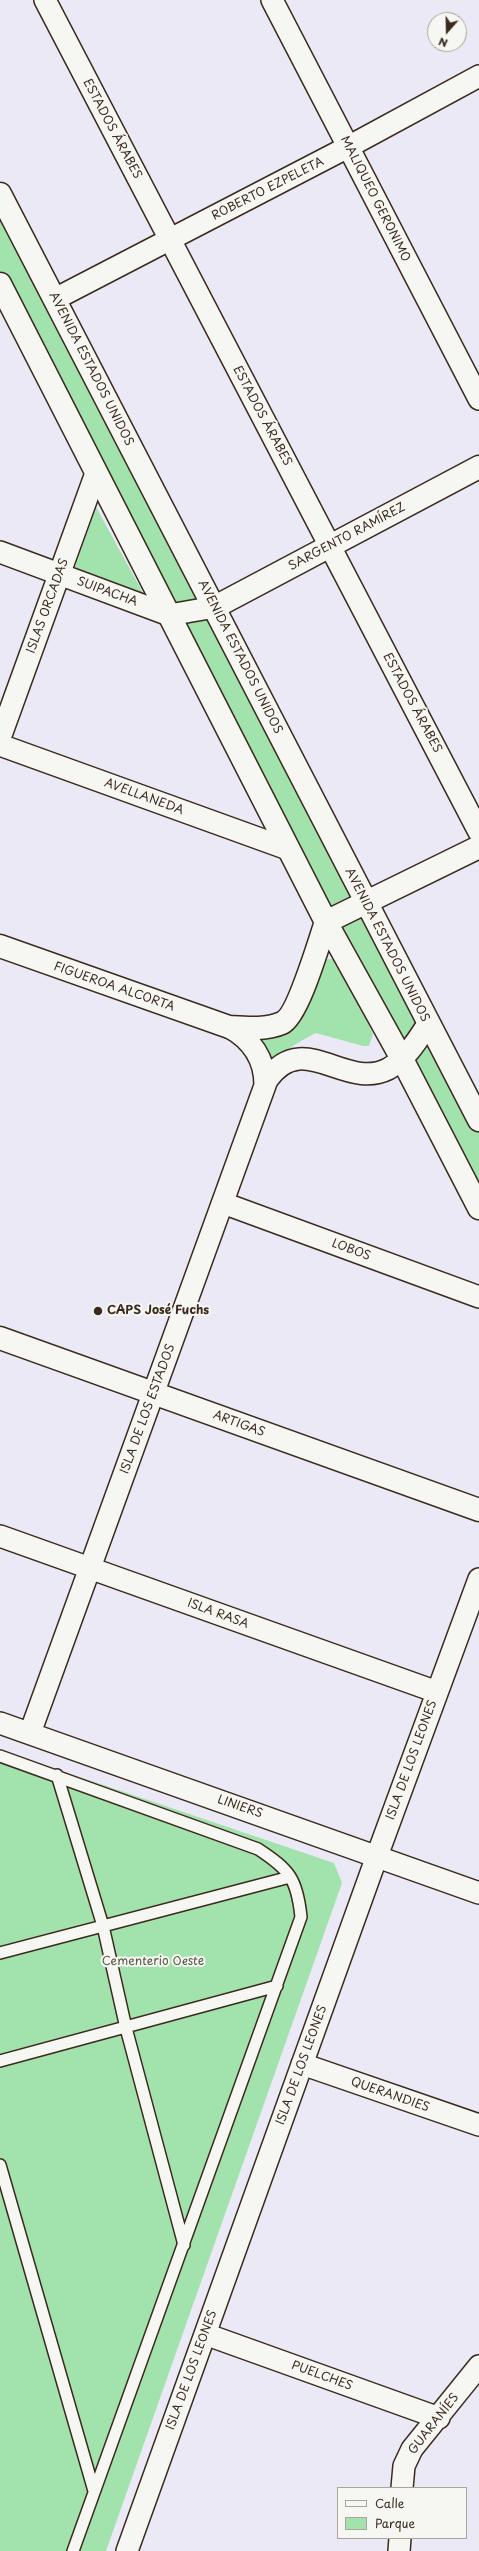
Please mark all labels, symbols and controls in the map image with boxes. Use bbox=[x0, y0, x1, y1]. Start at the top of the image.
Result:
north arrow bbox=[427, 12, 467, 52]
text: N bbox=[436, 33, 450, 52]
street label: ESTADOS ÁRABES bbox=[80, 76, 144, 182]
street label: MALIQUEO GERONIMO bbox=[337, 134, 413, 264]
street label: ROBERTO EZPELETA bbox=[210, 154, 326, 224]
street label: AVENIDA ESTADOS UNIDOS bbox=[46, 290, 136, 448]
street label: ESTADOS ÁRABES bbox=[230, 363, 294, 469]
street label: SARGENTO RAMÍREZ bbox=[286, 500, 408, 574]
street label: ISLAS ORCADAS bbox=[24, 557, 72, 655]
street label: SUIPACHA bbox=[75, 574, 139, 610]
street label: AVENIDA ESTADOS UNIDOS bbox=[195, 578, 285, 736]
street label: ESTADOS ÁRABES bbox=[380, 650, 444, 756]
street label: AVELLANEDA bbox=[102, 776, 186, 818]
street label: AVENIDA ESTADOS UNIDOS bbox=[342, 866, 432, 1024]
street label: FIGUEROA ALCORTA bbox=[52, 960, 176, 1014]
street label: LOBOS bbox=[330, 1236, 372, 1264]
place label: CAPS José Fuchs bbox=[107, 1304, 209, 1318]
marker: CAPS José Fuchs bbox=[92, 1305, 104, 1317]
street label: ISLA DE LOS ESTADOS bbox=[118, 1342, 178, 1476]
street label: ARTIGAS bbox=[211, 1408, 267, 1440]
street label: ISLA RASA bbox=[185, 1596, 251, 1632]
street label: ISLA DE LOS LEONES bbox=[384, 1698, 440, 1822]
street label: LINIERS bbox=[215, 1793, 265, 1821]
park label: Cementerio Oeste bbox=[102, 1955, 204, 1969]
street label: ISLA DE LOS LEONES bbox=[274, 2003, 330, 2127]
street label: QUERANDIES bbox=[349, 2075, 431, 2115]
street label: ISLA DE LOS LEONES bbox=[164, 2308, 220, 2432]
street label: PUELCHES bbox=[289, 2358, 355, 2394]
street label: GUARANÍES bbox=[406, 2391, 462, 2457]
legend bbox=[337, 2487, 467, 2539]
text: Calle bbox=[375, 2494, 404, 2512]
text: Parque bbox=[375, 2514, 415, 2532]

